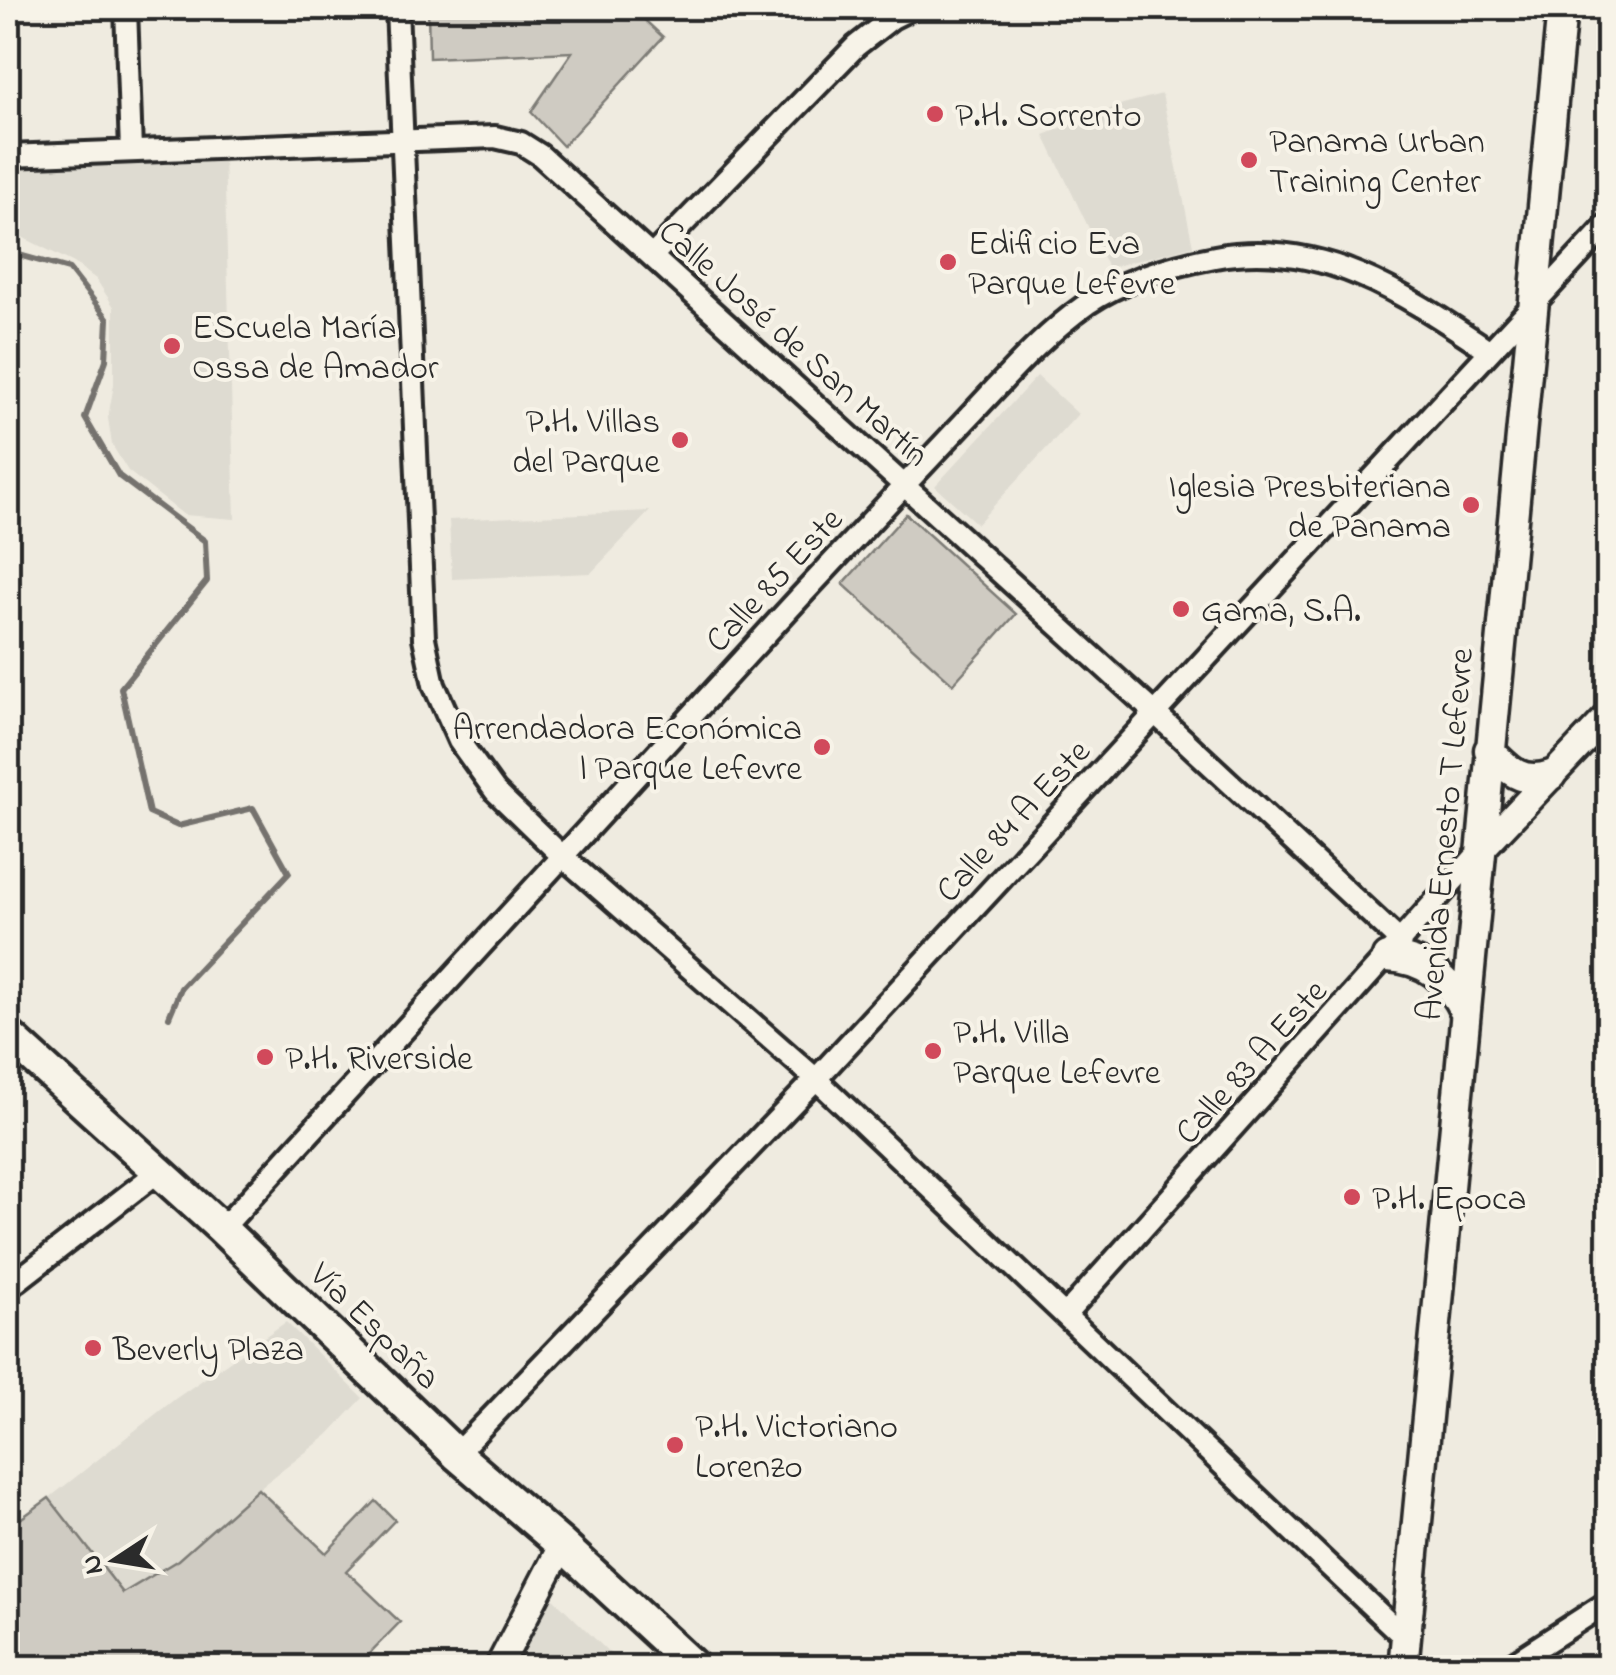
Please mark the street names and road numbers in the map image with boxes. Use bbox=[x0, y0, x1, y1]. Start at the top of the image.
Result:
street label: Calle José de San Martín bbox=[646, 209, 940, 481]
street label: Calle 85 Este bbox=[695, 497, 857, 666]
street label: Avenida Ernesto T Lefevre bbox=[1406, 646, 1489, 1023]
street label: Calle 84 A Este bbox=[925, 729, 1104, 916]
street label: Calle 83 A Este bbox=[1164, 969, 1341, 1157]
street label: Vía España bbox=[296, 1251, 451, 1403]

